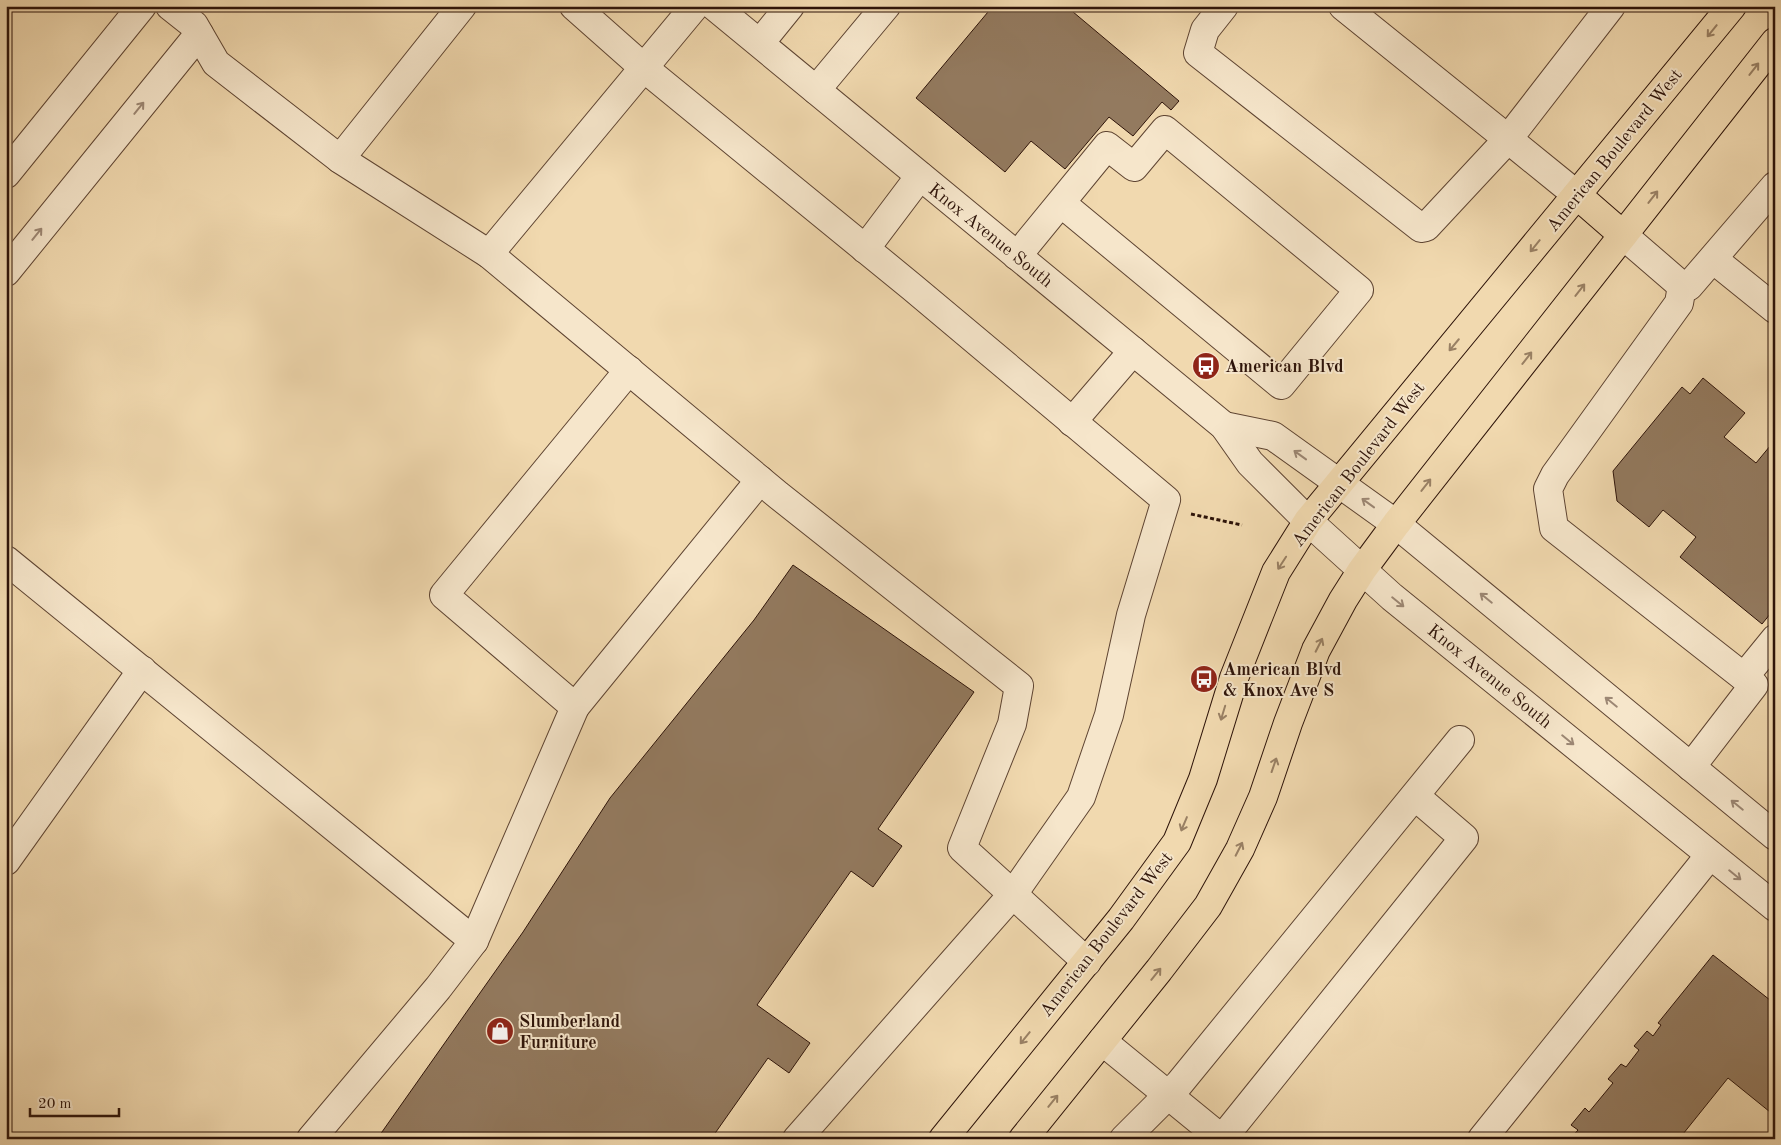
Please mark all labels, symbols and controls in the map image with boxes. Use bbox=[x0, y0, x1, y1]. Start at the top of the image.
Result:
one-way arrow bbox=[1706, 25, 1717, 38]
one-way arrow bbox=[1748, 63, 1759, 76]
street label: American Boulevard West bbox=[1544, 66, 1686, 235]
one-way arrow bbox=[134, 102, 145, 115]
street label: Knox Avenue South bbox=[925, 180, 1056, 291]
one-way arrow bbox=[1648, 190, 1658, 204]
one-way arrow bbox=[31, 228, 42, 241]
one-way arrow bbox=[1530, 239, 1541, 252]
one-way arrow bbox=[1575, 283, 1585, 297]
one-way arrow bbox=[1449, 338, 1460, 351]
bus stop icon: American Blvd bbox=[1191, 351, 1221, 381]
one-way arrow bbox=[1521, 352, 1532, 365]
place label: American Blvd bbox=[1225, 358, 1344, 376]
street label: American Boulevard West bbox=[1289, 379, 1429, 550]
one-way arrow bbox=[1293, 450, 1307, 460]
one-way arrow bbox=[1420, 479, 1431, 492]
one-way arrow bbox=[1362, 498, 1375, 509]
one-way arrow bbox=[1277, 555, 1287, 569]
one-way arrow bbox=[1480, 593, 1493, 604]
one-way arrow bbox=[1392, 597, 1405, 608]
street label: Knox Avenue South bbox=[1424, 621, 1555, 732]
one-way arrow bbox=[1314, 638, 1324, 653]
place label: American Blvd & Knox Ave S bbox=[1223, 661, 1342, 700]
bus stop icon: American Blvd & Knox Ave S bbox=[1189, 664, 1219, 694]
one-way arrow bbox=[1605, 696, 1618, 707]
one-way arrow bbox=[1218, 705, 1228, 721]
one-way arrow bbox=[1561, 735, 1574, 746]
one-way arrow bbox=[1270, 758, 1279, 773]
one-way arrow bbox=[1731, 799, 1744, 810]
one-way arrow bbox=[1179, 816, 1189, 831]
one-way arrow bbox=[1234, 842, 1244, 857]
street label: American Boulevard West bbox=[1037, 849, 1177, 1020]
one-way arrow bbox=[1728, 870, 1741, 881]
one-way arrow bbox=[1150, 968, 1161, 981]
place label: Slumberland Furniture bbox=[519, 1013, 621, 1052]
shop icon: Slumberland Furniture bbox=[485, 1016, 515, 1046]
one-way arrow bbox=[1019, 1031, 1030, 1044]
scale bar bbox=[30, 1085, 119, 1117]
one-way arrow bbox=[1048, 1095, 1059, 1108]
text: 20 m bbox=[38, 1097, 72, 1112]

